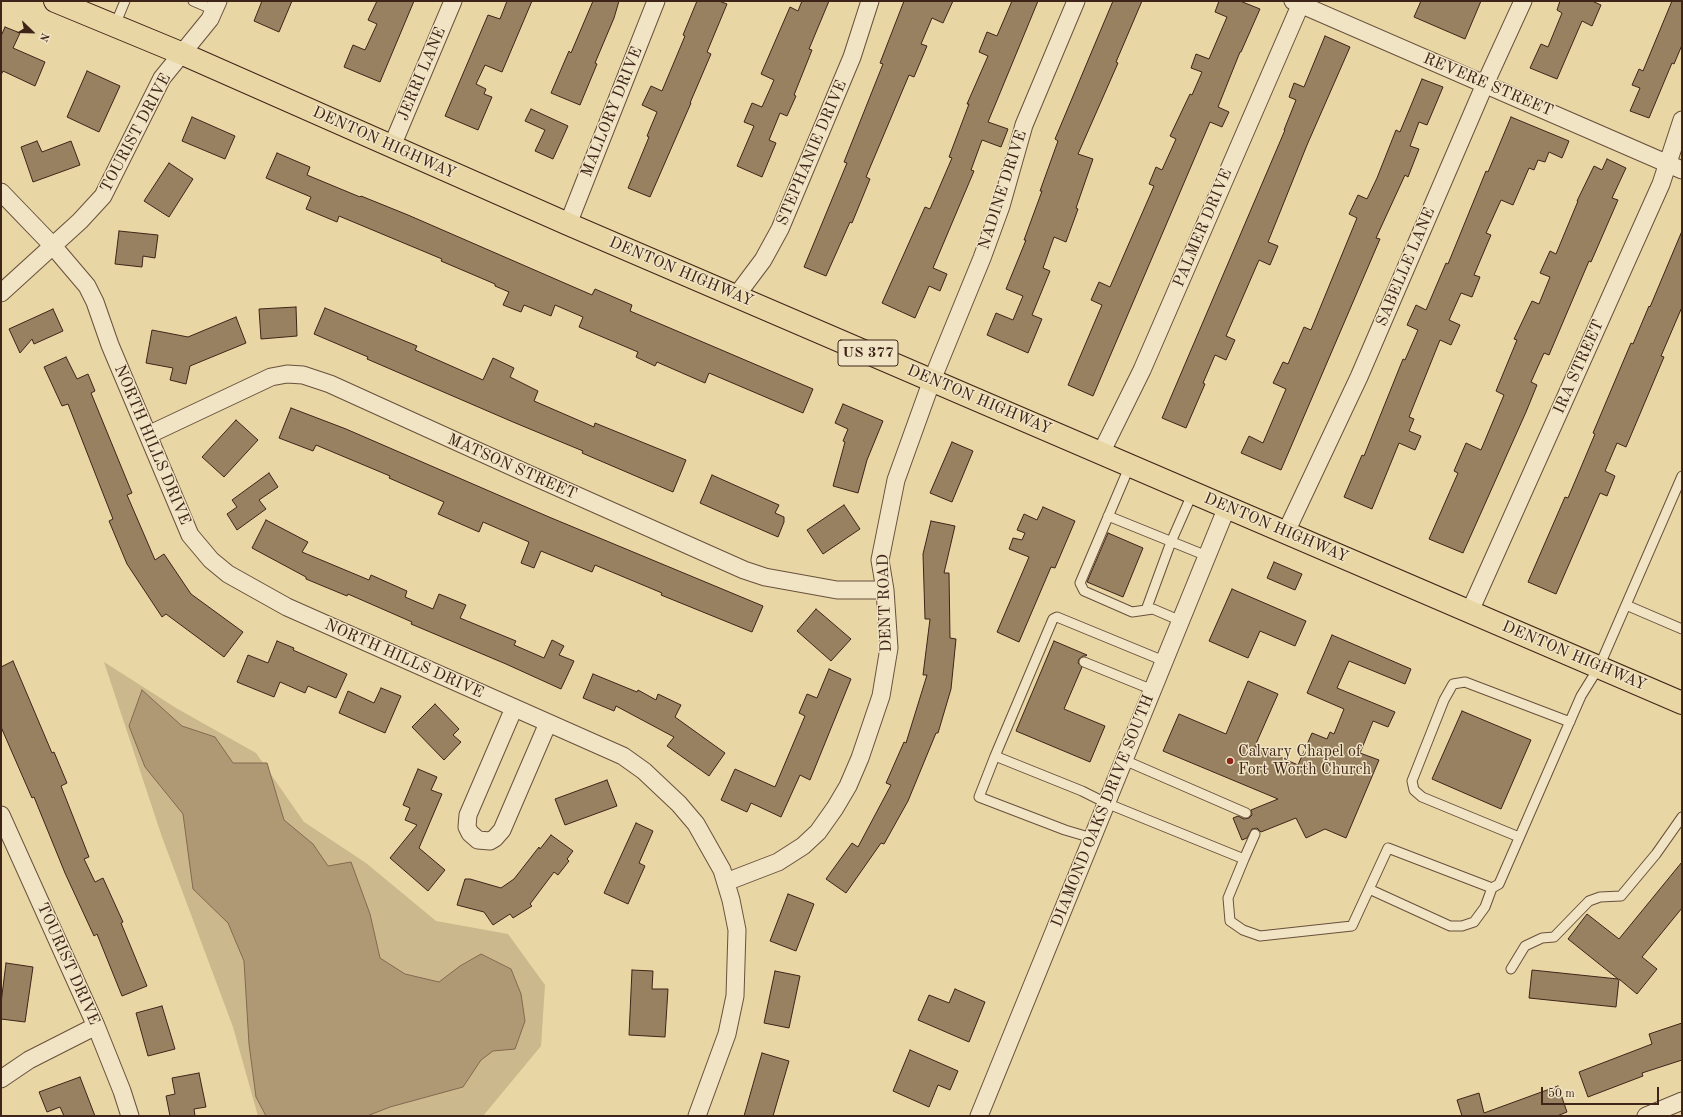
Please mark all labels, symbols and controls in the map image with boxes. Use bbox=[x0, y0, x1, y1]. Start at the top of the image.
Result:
north arrow bbox=[12, 12, 52, 52]
street label: JERRI LANE bbox=[394, 24, 450, 124]
text: N bbox=[37, 31, 50, 43]
street label: MALLORY DRIVE bbox=[577, 44, 647, 180]
street label: REVERE STREET bbox=[1420, 49, 1556, 121]
street label: TOURIST DRIVE bbox=[97, 70, 175, 196]
street label: STEPHANIE DRIVE bbox=[773, 78, 851, 228]
street label: DENTON HIGHWAY bbox=[309, 103, 459, 183]
street label: NADINE DRIVE bbox=[975, 128, 1031, 252]
street label: PALMER DRIVE bbox=[1169, 166, 1237, 290]
street label: SABELLE LANE bbox=[1372, 205, 1440, 329]
street label: DENTON HIGHWAY bbox=[606, 233, 756, 311]
street label: IRA STREET bbox=[1550, 317, 1608, 417]
road number: US 377 bbox=[838, 340, 898, 366]
street label: DENTON HIGHWAY bbox=[904, 361, 1054, 439]
street label: NORTH HILLS DRIVE bbox=[110, 362, 194, 528]
street label: MATSON STREET bbox=[444, 430, 580, 504]
street label: DENTON HIGHWAY bbox=[1201, 489, 1351, 567]
street label: DENT ROAD bbox=[874, 554, 896, 652]
street label: NORTH HILLS DRIVE bbox=[322, 615, 486, 703]
street label: DENTON HIGHWAY bbox=[1499, 617, 1649, 695]
street label: DIAMOND OAKS DRIVE SOUTH bbox=[1047, 692, 1159, 930]
place label: Calvary Chapel of Fort Worth Church bbox=[1238, 742, 1371, 780]
marker: Calvary Chapel of Fort Worth Church bbox=[1225, 756, 1235, 766]
street label: TOURIST DRIVE bbox=[32, 900, 104, 1028]
scale bar bbox=[1543, 1079, 1661, 1105]
text: 50 m bbox=[1548, 1088, 1575, 1100]

